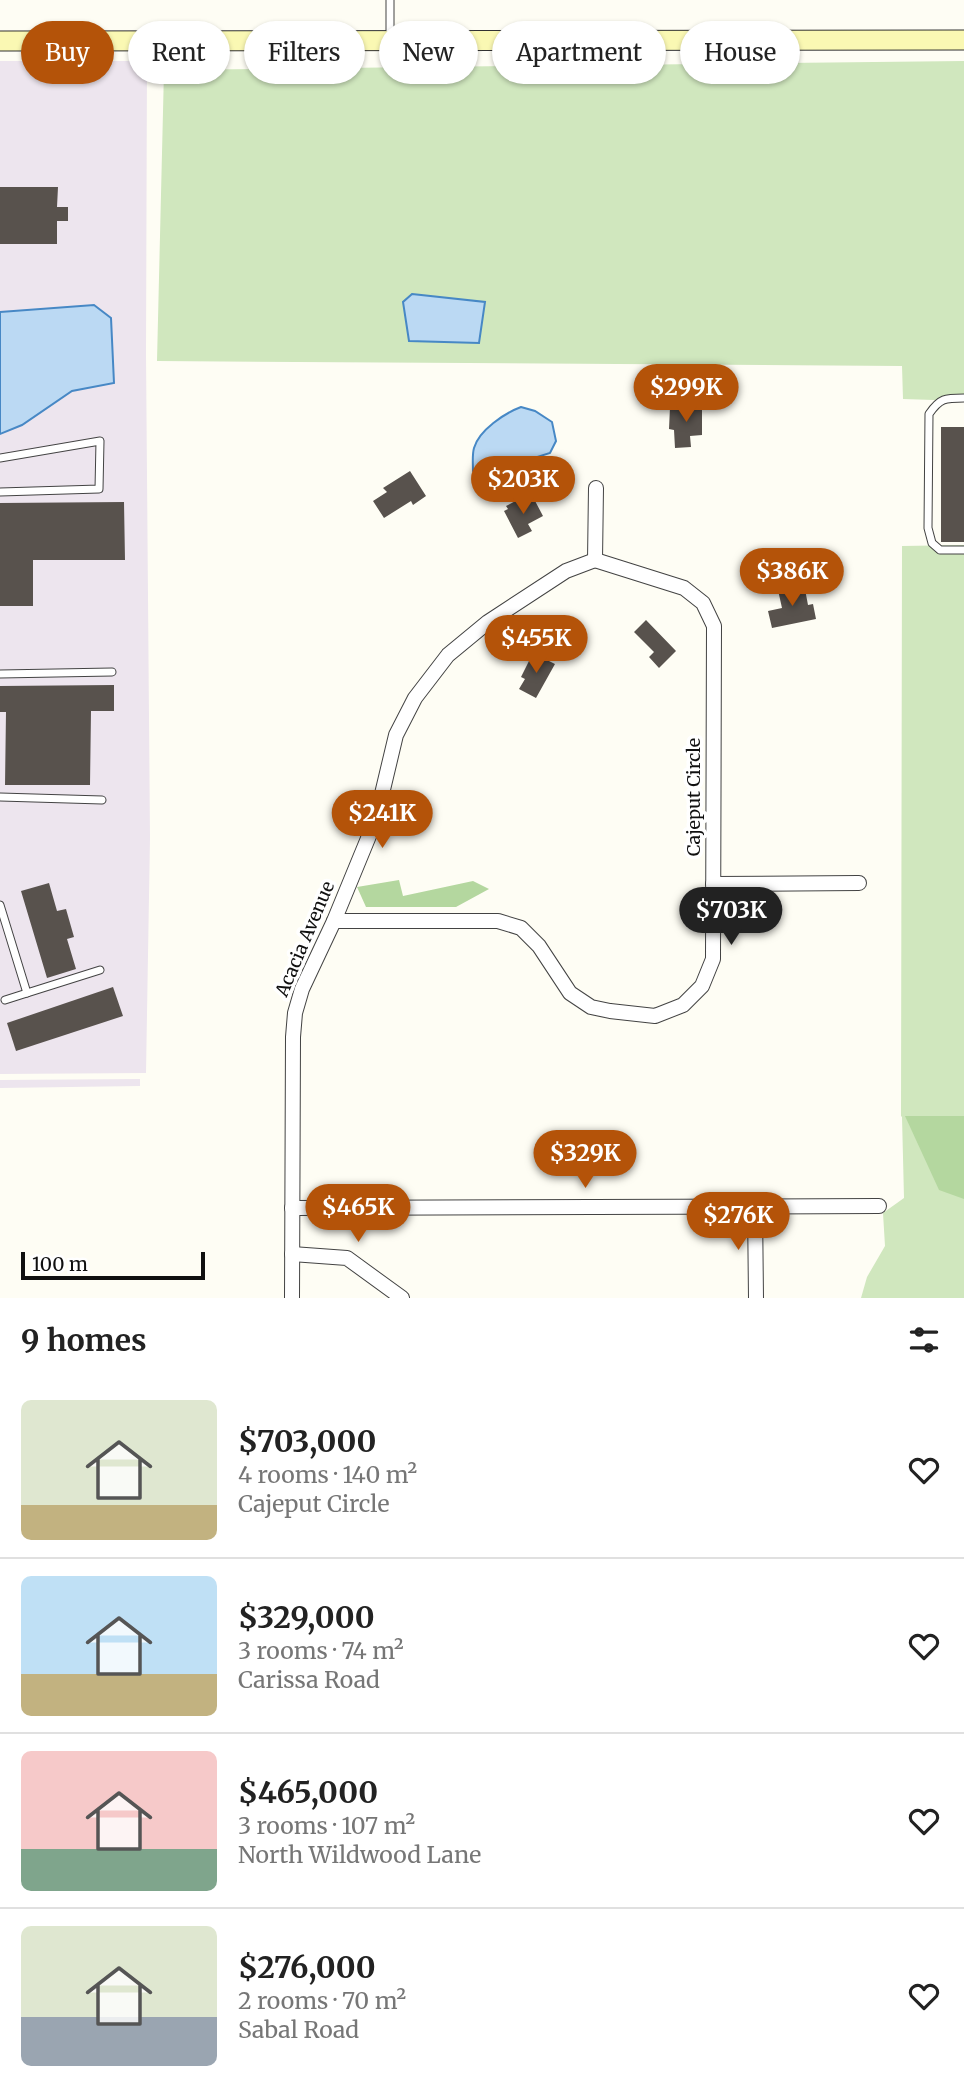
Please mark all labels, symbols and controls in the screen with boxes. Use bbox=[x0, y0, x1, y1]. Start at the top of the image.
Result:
chip: Buy bbox=[21, 21, 114, 84]
chip: Rent bbox=[128, 21, 230, 84]
chip: Filters bbox=[244, 21, 365, 84]
chip: New bbox=[379, 21, 478, 84]
chip: Apartment bbox=[492, 21, 666, 84]
chip: House bbox=[680, 21, 800, 84]
pin: $299K bbox=[637, 364, 735, 424]
text: $299K bbox=[650, 372, 722, 401]
pin: $203K bbox=[474, 456, 572, 516]
text: $203K bbox=[487, 464, 559, 493]
pin: $386K bbox=[743, 548, 841, 608]
text: $386K bbox=[756, 556, 828, 585]
pin: $455K bbox=[487, 616, 585, 675]
text: $455K bbox=[501, 623, 571, 652]
street label: Cajeput Circle bbox=[682, 738, 705, 856]
pin: $241K bbox=[333, 790, 431, 850]
text: $241K bbox=[348, 798, 416, 827]
street label: Acacia Avenue bbox=[269, 878, 339, 1001]
pin: $703K bbox=[682, 888, 780, 947]
text: $703K bbox=[695, 895, 767, 924]
pin: $329K bbox=[536, 1130, 634, 1190]
text: $329K bbox=[550, 1138, 620, 1167]
pin: $465K bbox=[309, 1184, 407, 1244]
text: $465K bbox=[321, 1192, 395, 1221]
pin: $276K bbox=[689, 1192, 787, 1252]
text: $276K bbox=[703, 1200, 773, 1229]
scale bar bbox=[21, 1249, 205, 1281]
text: 100 m bbox=[32, 1252, 88, 1276]
text: 9 homes bbox=[21, 1321, 147, 1359]
icon: filters bbox=[905, 1321, 943, 1359]
text: $703,000 bbox=[238, 1422, 376, 1460]
icon: home bbox=[77, 1428, 161, 1512]
icon: heart bbox=[905, 1451, 943, 1489]
text: 4 rooms · 140 m² bbox=[238, 1460, 417, 1489]
text: Cajeput Circle bbox=[238, 1489, 389, 1518]
text: $329,000 bbox=[238, 1598, 375, 1636]
icon: home bbox=[77, 1604, 161, 1688]
icon: heart bbox=[905, 1627, 943, 1665]
text: 3 rooms · 74 m² bbox=[238, 1636, 404, 1665]
text: Carissa Road bbox=[238, 1665, 380, 1694]
text: $465,000 bbox=[238, 1773, 378, 1811]
icon: home bbox=[77, 1779, 161, 1863]
icon: heart bbox=[905, 1802, 943, 1840]
text: 3 rooms · 107 m² bbox=[238, 1811, 415, 1840]
text: North Wildwood Lane bbox=[238, 1840, 481, 1869]
text: $276,000 bbox=[238, 1948, 376, 1986]
icon: home bbox=[77, 1954, 161, 2038]
icon: heart bbox=[905, 1977, 943, 2015]
text: 2 rooms · 70 m² bbox=[238, 1986, 406, 2015]
text: Sabal Road bbox=[238, 2015, 359, 2044]

